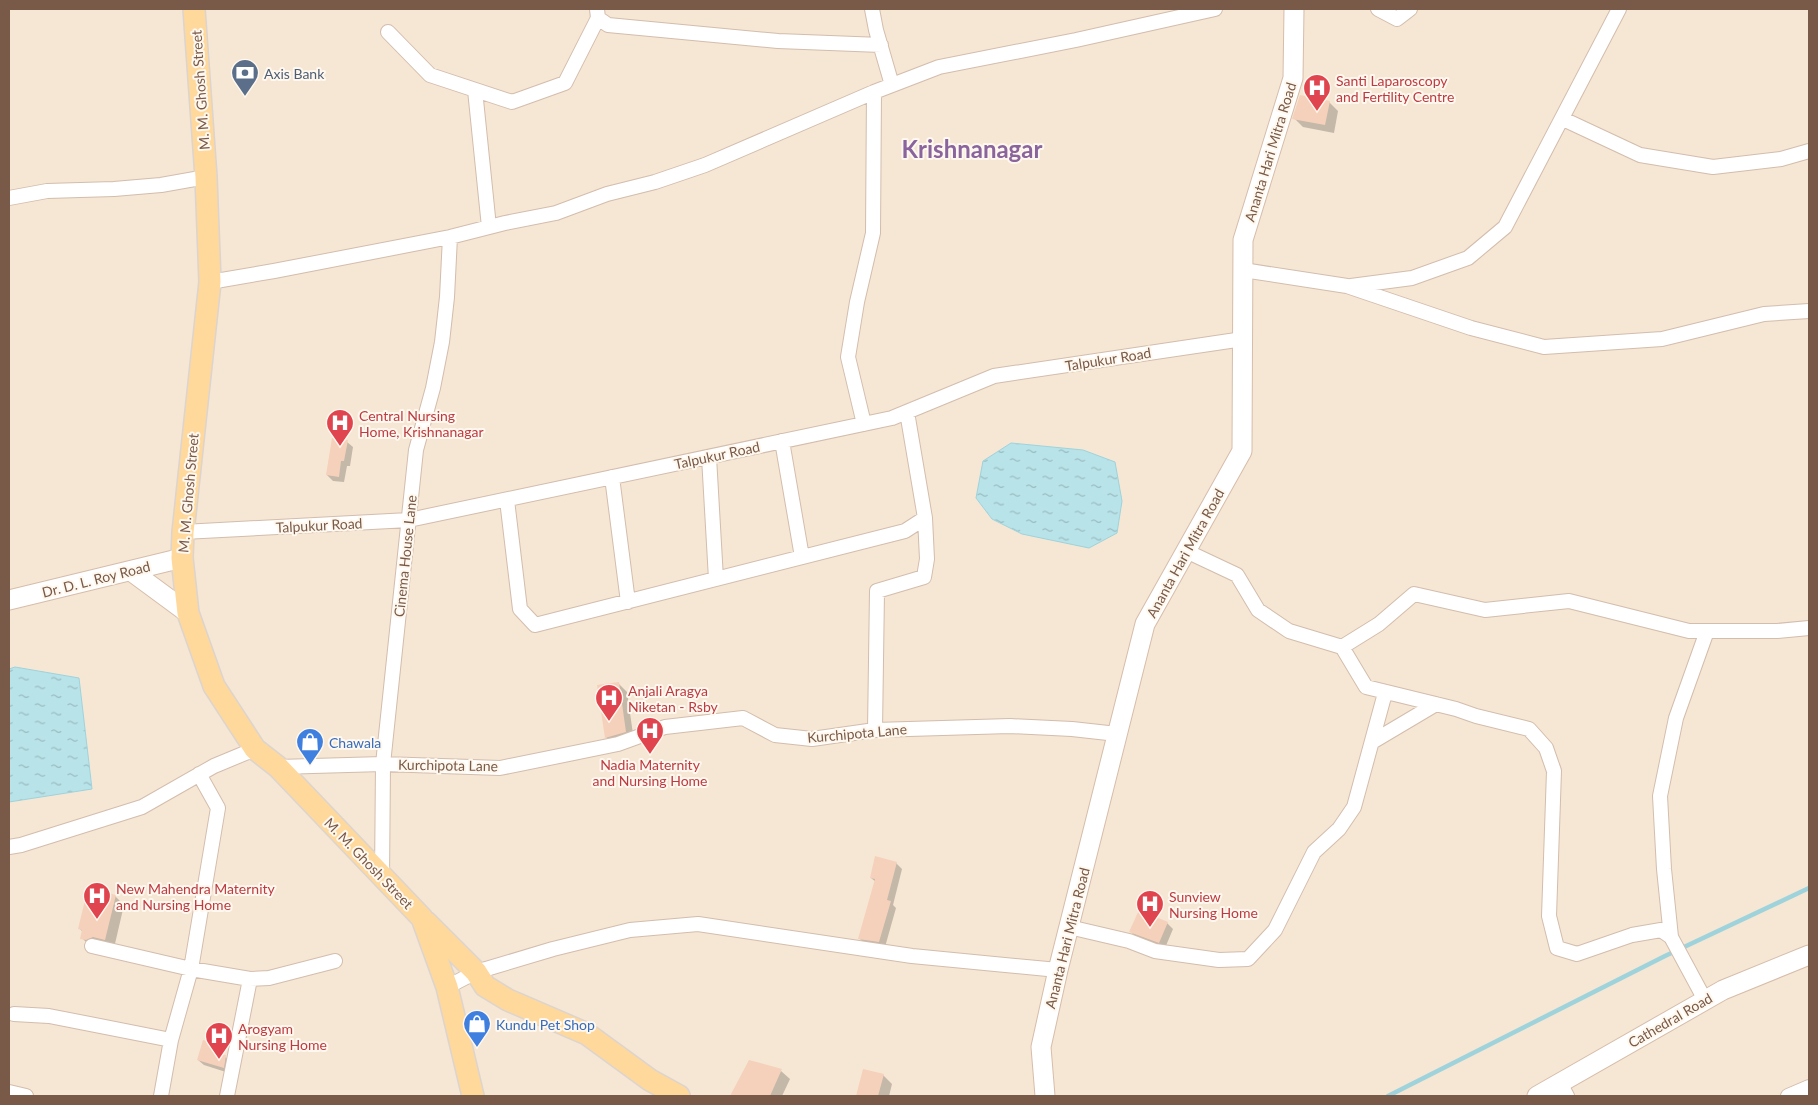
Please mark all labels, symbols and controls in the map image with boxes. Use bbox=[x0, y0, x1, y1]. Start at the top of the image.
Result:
street label: M. M. Ghosh Street bbox=[187, 30, 213, 150]
bank icon: Axis Bank bbox=[230, 58, 260, 97]
place label: Axis Bank bbox=[264, 65, 325, 82]
place label: Santi Laparoscopy and Fertility Centre bbox=[1336, 72, 1454, 105]
hospital icon: Santi Laparoscopy and Fertility Centre bbox=[1302, 73, 1332, 112]
street label: Ananta Hari Mitra Road bbox=[1241, 80, 1299, 224]
district label: Krishnanagar bbox=[902, 134, 1042, 163]
street label: Talpukur Road bbox=[1064, 344, 1152, 374]
place label: Central Nursing Home, Krishnanagar bbox=[359, 407, 484, 440]
hospital icon: Central Nursing Home, Krishnanagar bbox=[325, 408, 355, 447]
street label: M. M. Ghosh Street bbox=[174, 432, 202, 554]
street label: Talpukur Road bbox=[673, 438, 761, 472]
street label: Ananta Hari Mitra Road bbox=[1142, 486, 1228, 620]
street label: Cinema House Lane bbox=[390, 494, 420, 618]
street label: Talpukur Road bbox=[275, 514, 363, 536]
street label: Dr. D. L. Roy Road bbox=[40, 557, 152, 601]
place label: Anjali Aragya Niketan - Rsby bbox=[628, 682, 719, 715]
hospital icon: Anjali Aragya Niketan - Rsby bbox=[594, 683, 624, 722]
hospital icon: Nadia Maternity and Nursing Home bbox=[635, 716, 665, 755]
street label: Kurchipota Lane bbox=[806, 720, 908, 746]
shop icon: Chawala bbox=[295, 727, 325, 766]
place label: Chawala bbox=[329, 734, 381, 751]
street label: Kurchipota Lane bbox=[398, 756, 498, 774]
place label: Nadia Maternity and Nursing Home bbox=[592, 756, 708, 789]
street label: M. M. Ghosh Street bbox=[321, 814, 417, 912]
street label: Ananta Hari Mitra Road bbox=[1041, 866, 1093, 1010]
place label: New Mahendra Maternity and Nursing Home bbox=[116, 880, 276, 913]
hospital icon: New Mahendra Maternity and Nursing Home bbox=[82, 881, 112, 920]
place label: Sunview Nursing Home bbox=[1169, 888, 1258, 921]
hospital icon: Sunview Nursing Home bbox=[1135, 889, 1165, 928]
street label: Cathedral Road bbox=[1625, 989, 1715, 1051]
shop icon: Kundu Pet Shop bbox=[462, 1009, 492, 1048]
place label: Kundu Pet Shop bbox=[496, 1016, 595, 1033]
place label: Arogyam Nursing Home bbox=[238, 1020, 327, 1053]
hospital icon: Arogyam Nursing Home bbox=[204, 1021, 234, 1060]

